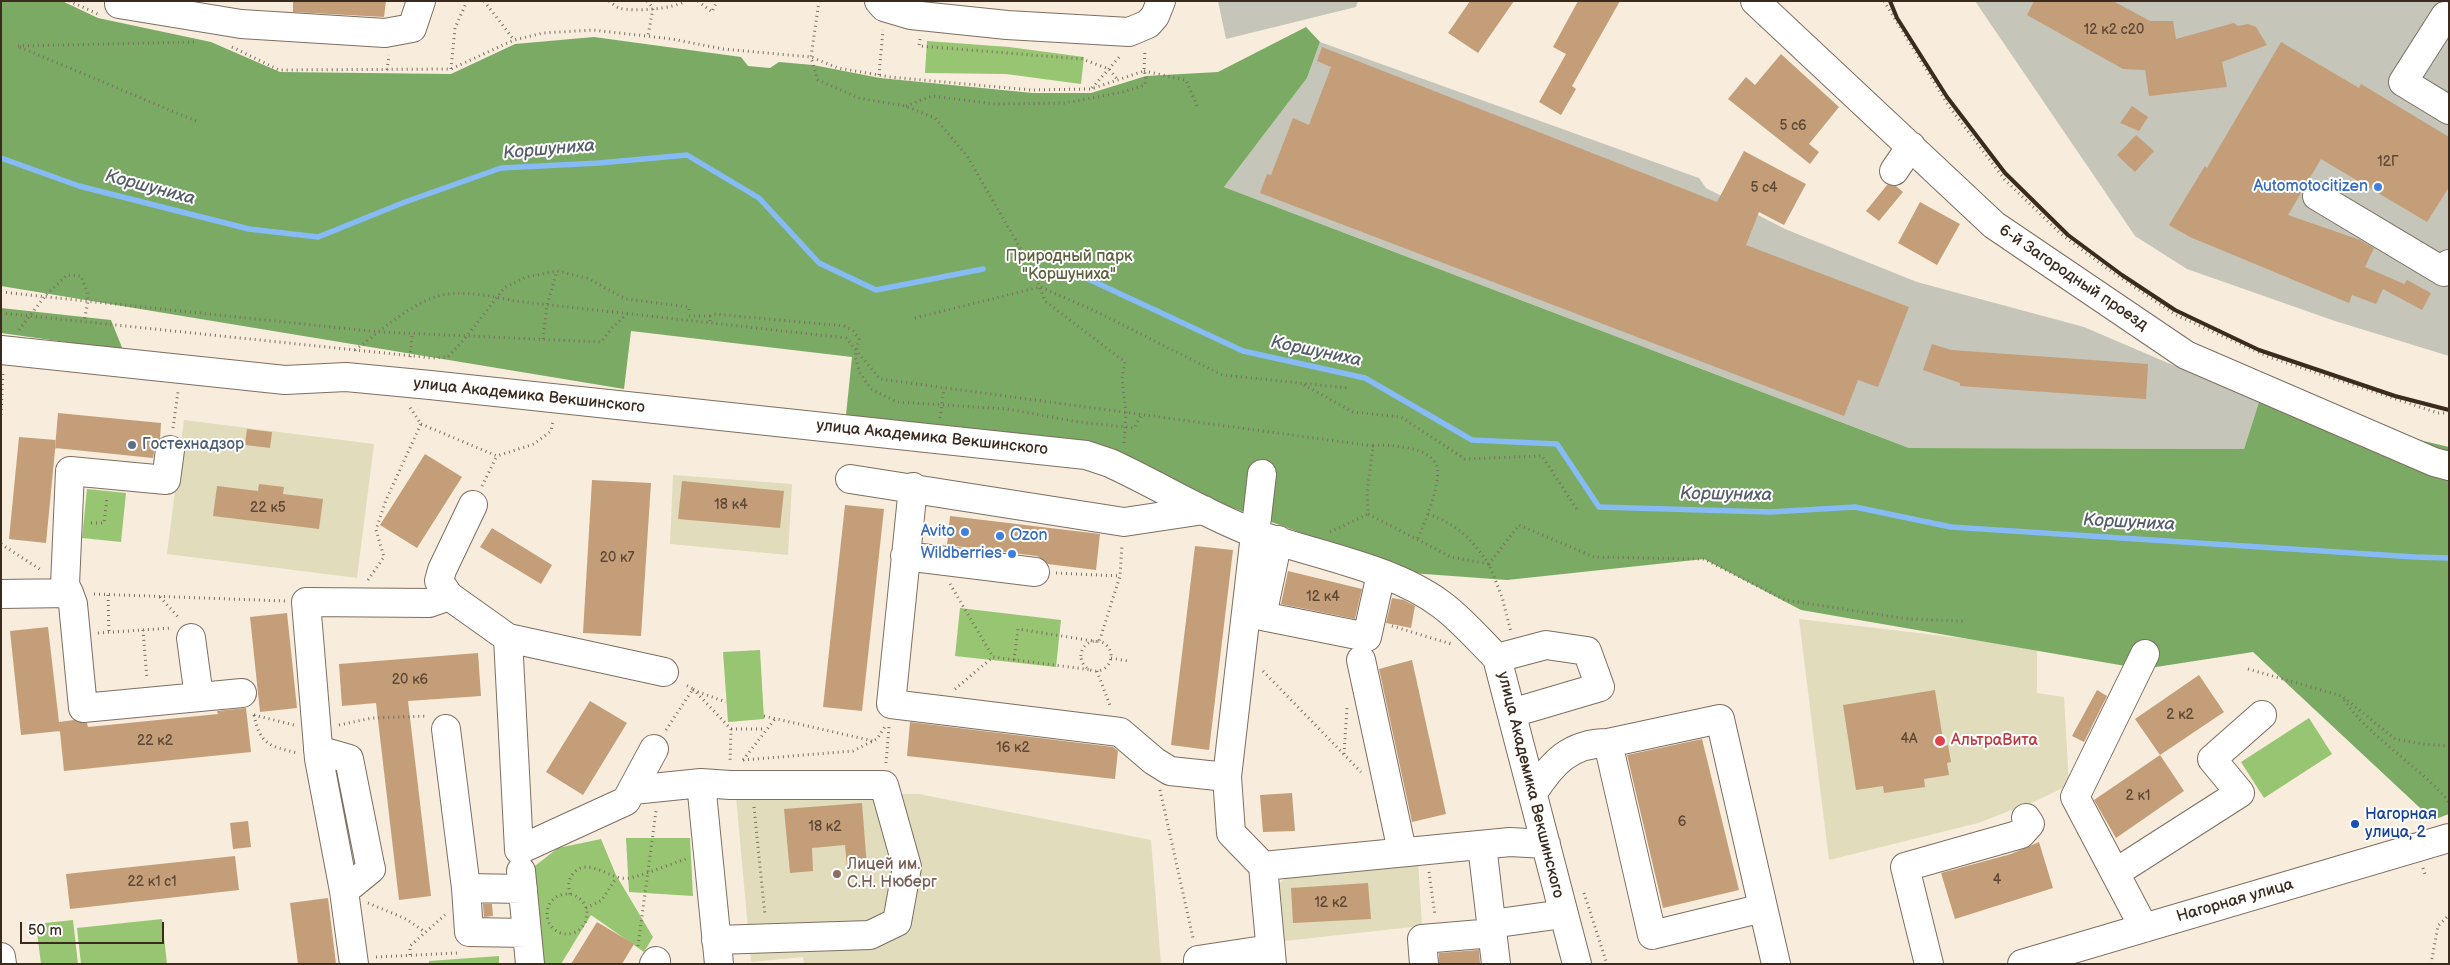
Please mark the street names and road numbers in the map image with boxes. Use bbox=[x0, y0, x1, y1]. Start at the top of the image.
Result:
street label: 6-й Загородный проезд bbox=[1995, 221, 2151, 335]
street label: улица Академика Векшинского bbox=[412, 374, 646, 418]
street label: улица Академика Векшинского bbox=[815, 416, 1049, 460]
street label: улица Академика Векшинского bbox=[1493, 670, 1567, 900]
street label: Нагорная улица bbox=[2174, 875, 2296, 927]

